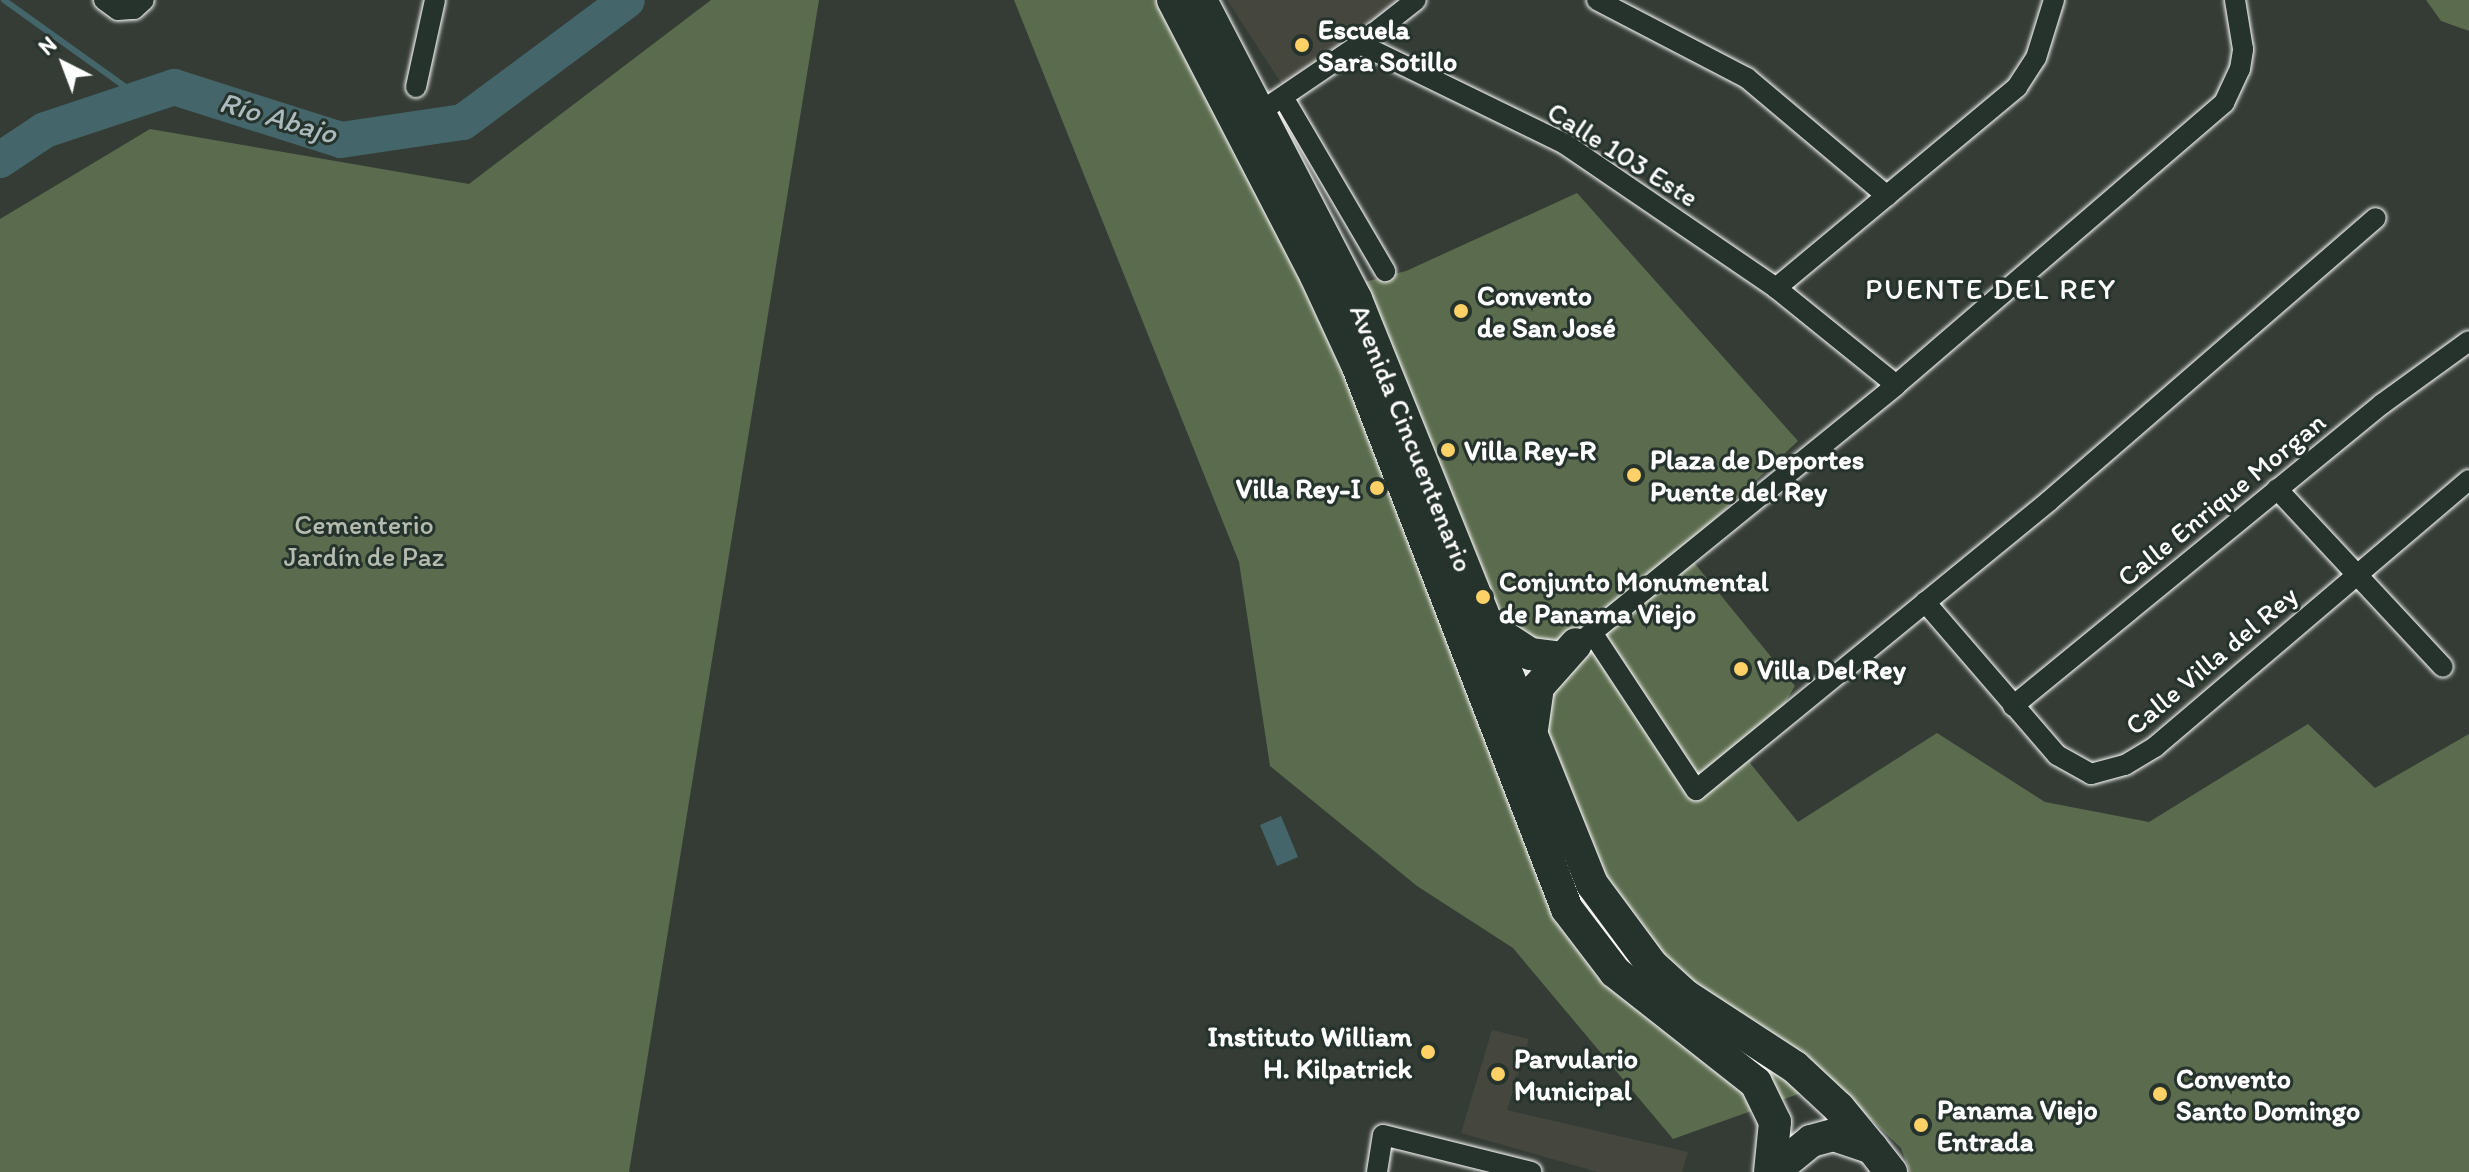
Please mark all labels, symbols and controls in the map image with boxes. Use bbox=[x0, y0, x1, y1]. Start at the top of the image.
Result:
place label: Escuela Sara Sotillo bbox=[1318, 12, 1457, 78]
north arrow bbox=[24, 24, 104, 104]
text: N bbox=[33, 31, 62, 61]
marker: Escuela Sara Sotillo bbox=[1293, 36, 1311, 54]
water label: Río Abajo bbox=[215, 84, 341, 152]
street label: Calle 103 Este bbox=[1541, 94, 1705, 214]
district label: PUENTE DEL REY bbox=[1865, 271, 2117, 307]
place label: Convento de San José bbox=[1477, 278, 1618, 344]
street label: Avenida Cincuentenario bbox=[1343, 299, 1481, 577]
marker: Convento de San José bbox=[1452, 302, 1470, 320]
street label: Calle Enrique Morgan bbox=[2110, 405, 2332, 593]
place label: Villa Rey-R bbox=[1464, 433, 1595, 467]
marker: Villa Rey-R bbox=[1439, 441, 1457, 459]
place label: Plaza de Deportes Puente del Rey bbox=[1650, 442, 1864, 508]
marker: Plaza de Deportes Puente del Rey bbox=[1625, 466, 1643, 484]
place label: Villa Rey-I bbox=[1237, 471, 1361, 505]
marker: Villa Rey-I bbox=[1368, 479, 1386, 497]
park label: Cementerio Jardín de Paz bbox=[284, 507, 444, 573]
place label: Conjunto Monumental de Panama Viejo bbox=[1499, 564, 1769, 630]
street label: Calle Villa del Rey bbox=[2118, 578, 2304, 742]
marker: Conjunto Monumental de Panama Viejo bbox=[1474, 588, 1492, 606]
place label: Villa Del Rey bbox=[1757, 652, 1906, 686]
marker: Villa Del Rey bbox=[1732, 660, 1750, 678]
place label: Instituto William H. Kilpatrick bbox=[1207, 1019, 1412, 1085]
place label: Parvulario Municipal bbox=[1514, 1041, 1638, 1107]
marker: Instituto William H. Kilpatrick bbox=[1419, 1043, 1437, 1061]
place label: Convento Santo Domingo bbox=[2176, 1061, 2360, 1127]
marker: Parvulario Municipal bbox=[1489, 1065, 1507, 1083]
marker: Convento Santo Domingo bbox=[2151, 1085, 2169, 1103]
place label: Panama Viejo Entrada bbox=[1937, 1092, 2098, 1158]
marker: Panama Viejo Entrada bbox=[1912, 1116, 1930, 1134]

